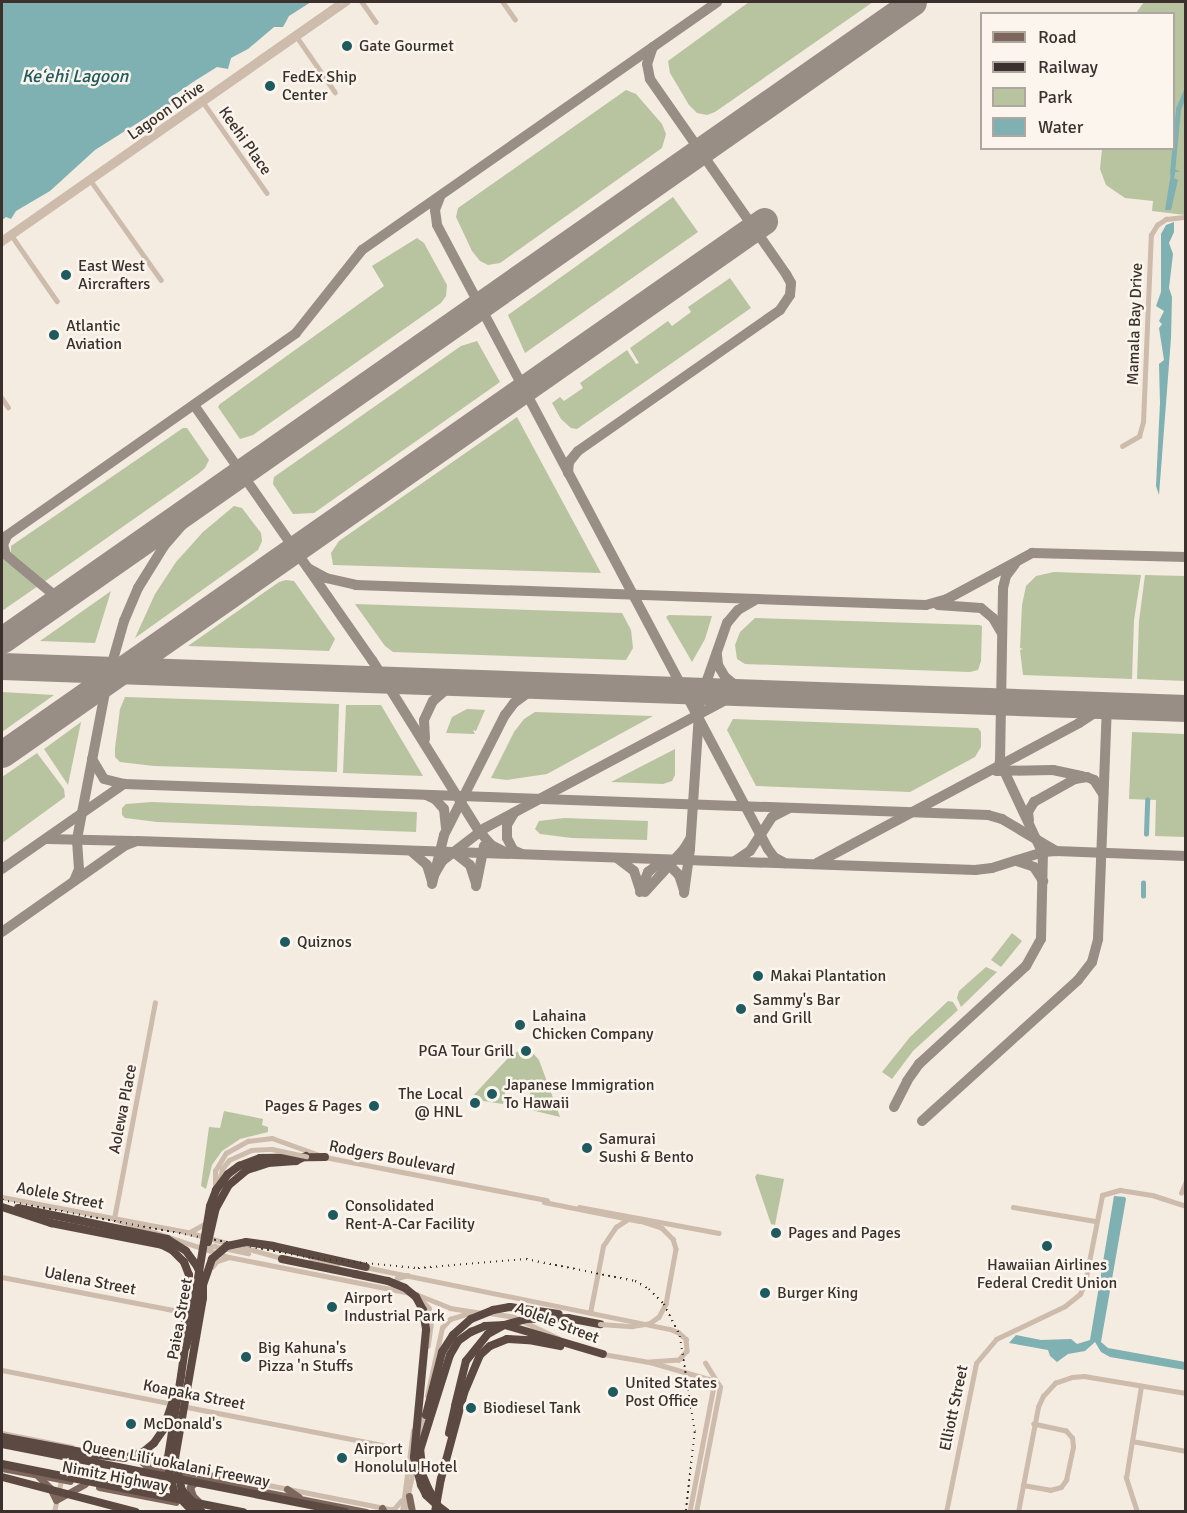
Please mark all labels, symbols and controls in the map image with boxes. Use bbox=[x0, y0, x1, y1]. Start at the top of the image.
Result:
legend bbox=[980, 12, 1175, 150]
text: Road bbox=[1038, 26, 1077, 48]
place label: Gate Gourmet bbox=[359, 36, 454, 56]
marker: Gate Gourmet bbox=[340, 39, 354, 53]
text: Railway bbox=[1038, 56, 1098, 78]
water label: Keʻehi Lagoon bbox=[22, 65, 128, 87]
place label: FedEx Ship Center bbox=[282, 67, 357, 105]
street label: Lagoon Drive bbox=[124, 78, 208, 144]
marker: FedEx Ship Center bbox=[263, 79, 277, 93]
text: Park bbox=[1038, 86, 1073, 108]
street label: Keehi Place bbox=[214, 103, 276, 179]
text: Water bbox=[1038, 116, 1083, 138]
place label: East West Aircrafters bbox=[78, 256, 150, 294]
street label: Mamala Bay Drive bbox=[1123, 262, 1147, 386]
marker: East West Aircrafters bbox=[59, 268, 73, 282]
place label: Atlantic Aviation bbox=[66, 316, 122, 354]
marker: Atlantic Aviation bbox=[47, 328, 61, 342]
place label: Quiznos bbox=[297, 932, 352, 952]
marker: Quiznos bbox=[278, 935, 292, 949]
place label: Makai Plantation bbox=[770, 966, 886, 986]
marker: Makai Plantation bbox=[751, 969, 765, 983]
place label: Sammy's Bar and Grill bbox=[753, 990, 840, 1028]
marker: Sammy's Bar and Grill bbox=[734, 1002, 748, 1016]
place label: Lahaina Chicken Company bbox=[532, 1006, 653, 1044]
marker: Lahaina Chicken Company bbox=[513, 1018, 527, 1032]
place label: PGA Tour Grill bbox=[418, 1041, 514, 1061]
marker: PGA Tour Grill bbox=[519, 1044, 533, 1058]
street label: Aolewa Place bbox=[105, 1063, 141, 1155]
place label: Japanese Immigration To Hawaii bbox=[504, 1075, 655, 1113]
place label: The Local @ HNL bbox=[398, 1084, 463, 1122]
marker: Japanese Immigration To Hawaii bbox=[485, 1087, 499, 1101]
place label: Pages & Pages bbox=[265, 1096, 362, 1116]
marker: The Local @ HNL bbox=[468, 1096, 482, 1110]
marker: Pages & Pages bbox=[367, 1099, 381, 1113]
place label: Samurai Sushi & Bento bbox=[599, 1129, 694, 1167]
street label: Rodgers Boulevard bbox=[327, 1136, 457, 1180]
marker: Samurai Sushi & Bento bbox=[580, 1141, 594, 1155]
street label: Aolele Street bbox=[15, 1178, 105, 1214]
place label: Consolidated Rent-A-Car Facility bbox=[345, 1196, 475, 1234]
marker: Consolidated Rent-A-Car Facility bbox=[326, 1208, 340, 1222]
place label: Pages and Pages bbox=[788, 1223, 901, 1243]
marker: Pages and Pages bbox=[769, 1226, 783, 1240]
marker: Hawaiian Airlines Federal Credit Union bbox=[1040, 1239, 1054, 1253]
place label: Hawaiian Airlines Federal Credit Union bbox=[977, 1255, 1117, 1293]
street label: Ualena Street bbox=[43, 1263, 137, 1299]
street label: Paiea Street bbox=[163, 1277, 197, 1361]
place label: Burger King bbox=[777, 1283, 858, 1303]
marker: Burger King bbox=[758, 1286, 772, 1300]
place label: Airport Industrial Park bbox=[344, 1288, 445, 1326]
street label: Aolele Street bbox=[512, 1298, 602, 1348]
marker: Airport Industrial Park bbox=[325, 1300, 339, 1314]
place label: Big Kahuna's Pizza 'n Stuffs bbox=[258, 1338, 353, 1376]
marker: Big Kahuna's Pizza 'n Stuffs bbox=[239, 1350, 253, 1364]
street label: Elliott Street bbox=[936, 1363, 972, 1453]
place label: United States Post Office bbox=[625, 1373, 717, 1411]
street label: Koapaka Street bbox=[141, 1376, 247, 1414]
marker: United States Post Office bbox=[606, 1385, 620, 1399]
place label: Biodiesel Tank bbox=[483, 1398, 581, 1418]
marker: Biodiesel Tank bbox=[464, 1401, 478, 1415]
place label: McDonald's bbox=[143, 1414, 222, 1434]
marker: McDonald's bbox=[124, 1417, 138, 1431]
street label: Queen Liliʻuokalani Freeway bbox=[81, 1436, 271, 1492]
place label: Airport Honolulu Hotel bbox=[354, 1439, 457, 1477]
marker: Airport Honolulu Hotel bbox=[335, 1451, 349, 1465]
street label: Nimitz Highway bbox=[60, 1457, 170, 1497]

